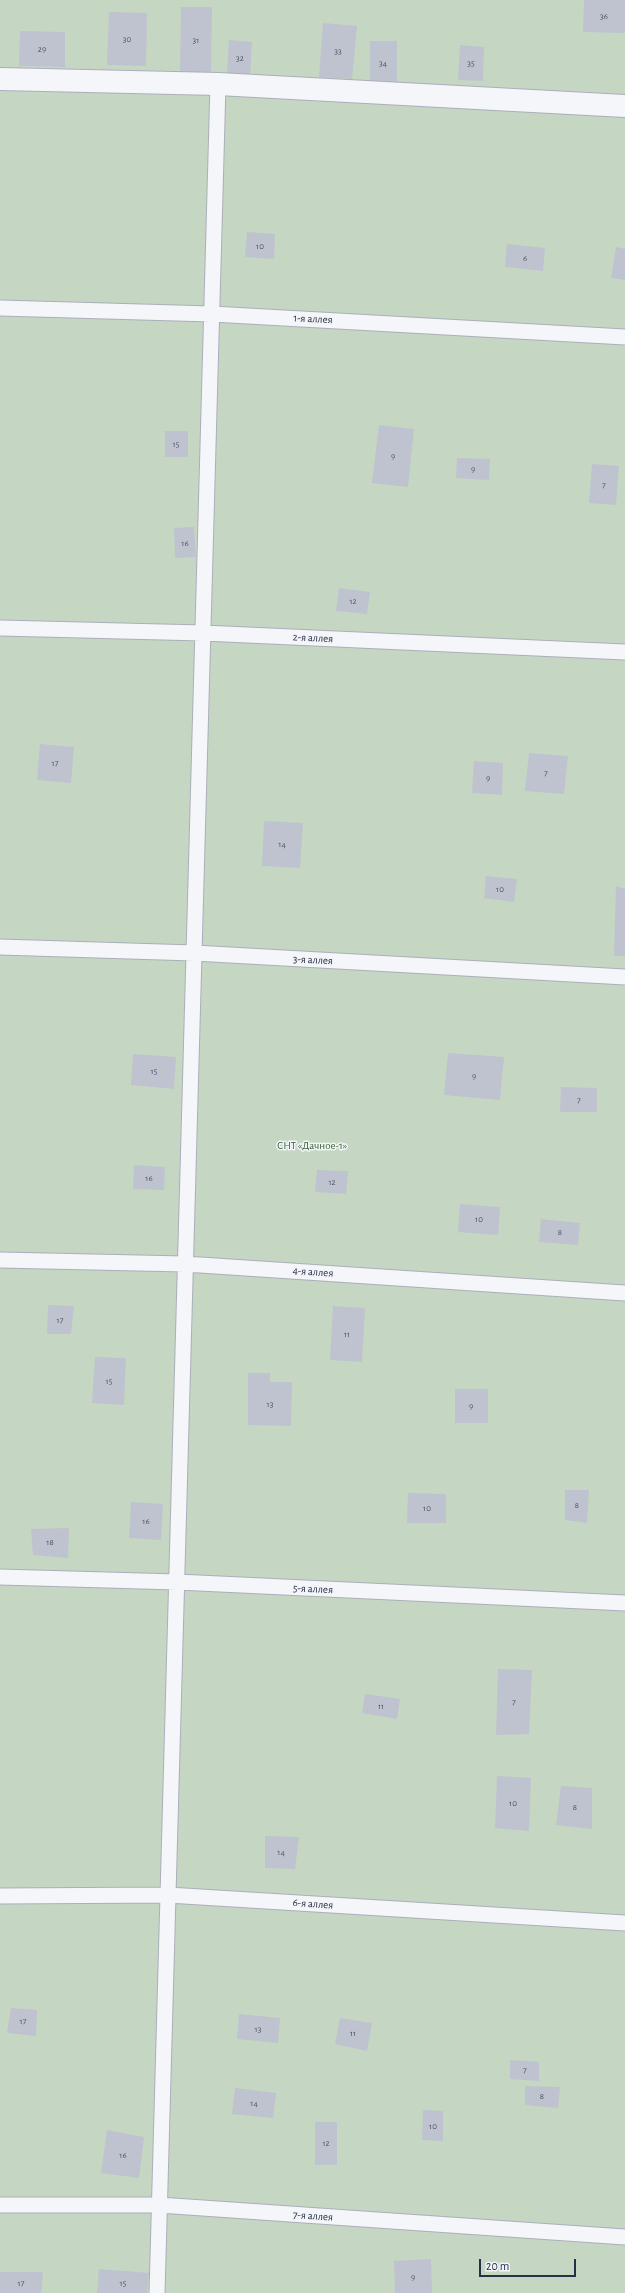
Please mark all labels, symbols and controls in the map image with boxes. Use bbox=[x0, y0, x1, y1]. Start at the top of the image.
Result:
house number: 36 bbox=[600, 11, 608, 21]
house number: 30 bbox=[123, 34, 131, 44]
house number: 31 bbox=[193, 35, 199, 45]
house number: 29 bbox=[38, 44, 46, 54]
house number: 33 bbox=[334, 46, 342, 56]
house number: 32 bbox=[236, 53, 244, 63]
house number: 34 bbox=[379, 58, 387, 68]
house number: 35 bbox=[467, 58, 475, 68]
house number: 10 bbox=[256, 241, 264, 251]
house number: 6 bbox=[523, 253, 527, 263]
street label: 1-я аллея bbox=[293, 311, 333, 327]
house number: 15 bbox=[173, 439, 179, 449]
house number: 9 bbox=[391, 451, 395, 461]
house number: 9 bbox=[471, 464, 475, 474]
house number: 7 bbox=[602, 480, 606, 490]
house number: 16 bbox=[181, 538, 189, 548]
house number: 12 bbox=[349, 596, 357, 606]
street label: 2-я аллея bbox=[292, 630, 334, 646]
house number: 17 bbox=[52, 758, 58, 768]
house number: 7 bbox=[544, 768, 548, 778]
house number: 9 bbox=[486, 773, 490, 783]
house number: 14 bbox=[278, 839, 286, 849]
house number: 10 bbox=[496, 884, 504, 894]
street label: 3-я аллея bbox=[293, 952, 333, 968]
house number: 15 bbox=[151, 1066, 157, 1076]
house number: 9 bbox=[472, 1071, 476, 1081]
house number: 7 bbox=[577, 1095, 581, 1105]
park label: СНТ «Дачное-1» bbox=[277, 1139, 347, 1153]
house number: 16 bbox=[145, 1173, 153, 1183]
house number: 12 bbox=[328, 1177, 336, 1187]
house number: 10 bbox=[475, 1214, 483, 1224]
house number: 8 bbox=[558, 1227, 562, 1237]
street label: 4-я аллея bbox=[292, 1264, 334, 1280]
house number: 17 bbox=[57, 1315, 63, 1325]
house number: 11 bbox=[344, 1329, 350, 1339]
house number: 15 bbox=[106, 1376, 112, 1386]
house number: 13 bbox=[267, 1399, 273, 1409]
house number: 9 bbox=[469, 1401, 473, 1411]
house number: 8 bbox=[575, 1500, 579, 1510]
house number: 10 bbox=[423, 1503, 431, 1513]
house number: 16 bbox=[142, 1516, 150, 1526]
house number: 18 bbox=[46, 1537, 54, 1547]
street label: 5-я аллея bbox=[293, 1581, 333, 1597]
house number: 7 bbox=[512, 1697, 516, 1707]
house number: 11 bbox=[378, 1701, 384, 1711]
house number: 10 bbox=[509, 1798, 517, 1808]
house number: 8 bbox=[573, 1802, 577, 1812]
house number: 14 bbox=[277, 1847, 285, 1857]
street label: 6-я аллея bbox=[292, 1896, 334, 1912]
house number: 17 bbox=[20, 2016, 26, 2026]
house number: 13 bbox=[255, 2024, 261, 2034]
house number: 11 bbox=[350, 2028, 356, 2038]
house number: 7 bbox=[523, 2065, 527, 2075]
house number: 8 bbox=[540, 2091, 544, 2101]
house number: 14 bbox=[250, 2098, 258, 2108]
house number: 10 bbox=[429, 2121, 437, 2131]
house number: 12 bbox=[322, 2138, 330, 2148]
house number: 16 bbox=[119, 2150, 127, 2160]
street label: 7-я аллея bbox=[293, 2208, 333, 2224]
scale bar bbox=[481, 2251, 578, 2277]
text: 20 m bbox=[486, 2260, 509, 2272]
house number: 9 bbox=[411, 2272, 415, 2282]
house number: 17 bbox=[18, 2278, 24, 2288]
house number: 15 bbox=[120, 2278, 126, 2288]

